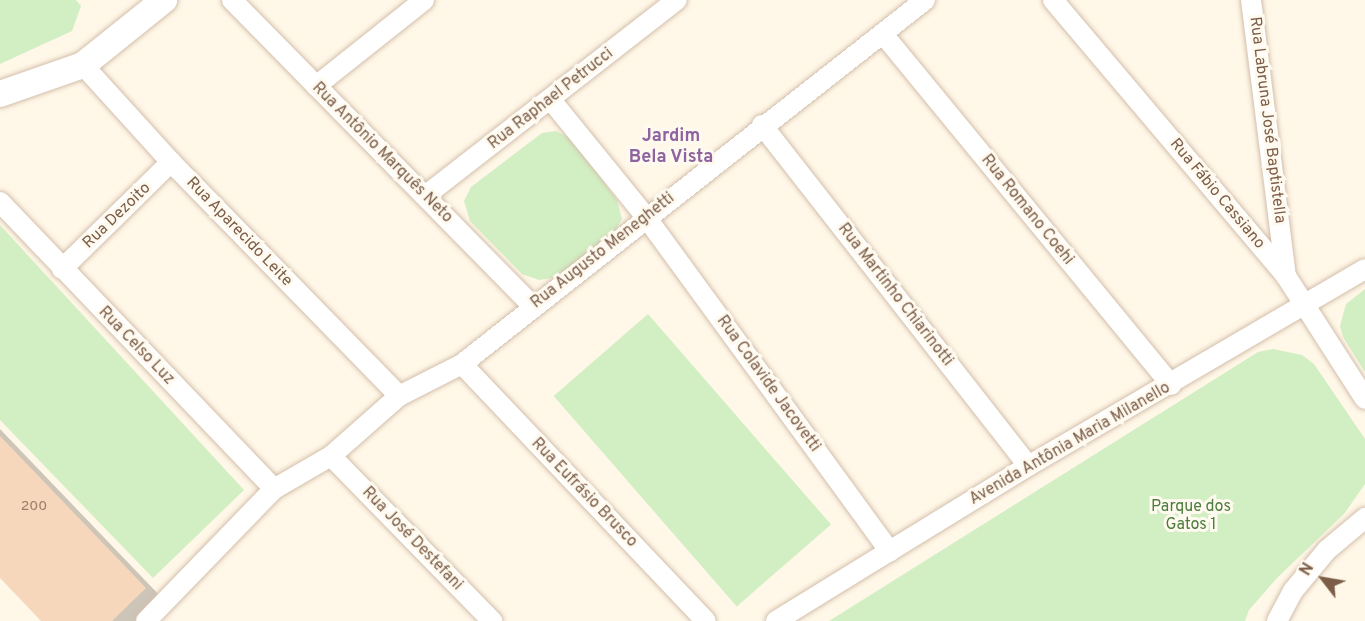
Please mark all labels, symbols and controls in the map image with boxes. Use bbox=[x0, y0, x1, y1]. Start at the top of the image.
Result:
street label: Rua Labruna José Baptistella bbox=[1245, 16, 1289, 224]
street label: Rua Raphael Petrucci bbox=[485, 44, 617, 154]
street label: Rua Antônio Marquês Neto bbox=[307, 78, 457, 228]
district label: Jardim Bela Vista bbox=[628, 127, 714, 170]
street label: Rua Fábio Cassiano bbox=[1165, 135, 1269, 253]
street label: Rua Romano Coehi bbox=[977, 151, 1077, 269]
street label: Rua Aparecido Leite bbox=[182, 173, 296, 291]
street label: Rua Dezoito bbox=[79, 179, 155, 253]
street label: Rua Augusto Meneghetti bbox=[527, 189, 679, 313]
street label: Rua Martinho Chiarinotti bbox=[833, 220, 957, 370]
street label: Rua Celso Luz bbox=[94, 303, 178, 389]
street label: Rua Colavide Jacovetti bbox=[712, 312, 824, 456]
street label: Avenida Antônia Maria Milanello bbox=[966, 378, 1174, 510]
street label: Rua Eufrásio Brusco bbox=[527, 434, 641, 552]
street label: Rua José Destefani bbox=[358, 483, 466, 595]
park label: Parque dos Gatos 1 bbox=[1151, 497, 1231, 535]
house number: 200 bbox=[21, 499, 47, 515]
north arrow bbox=[1293, 549, 1353, 609]
text: N bbox=[1296, 560, 1319, 580]

